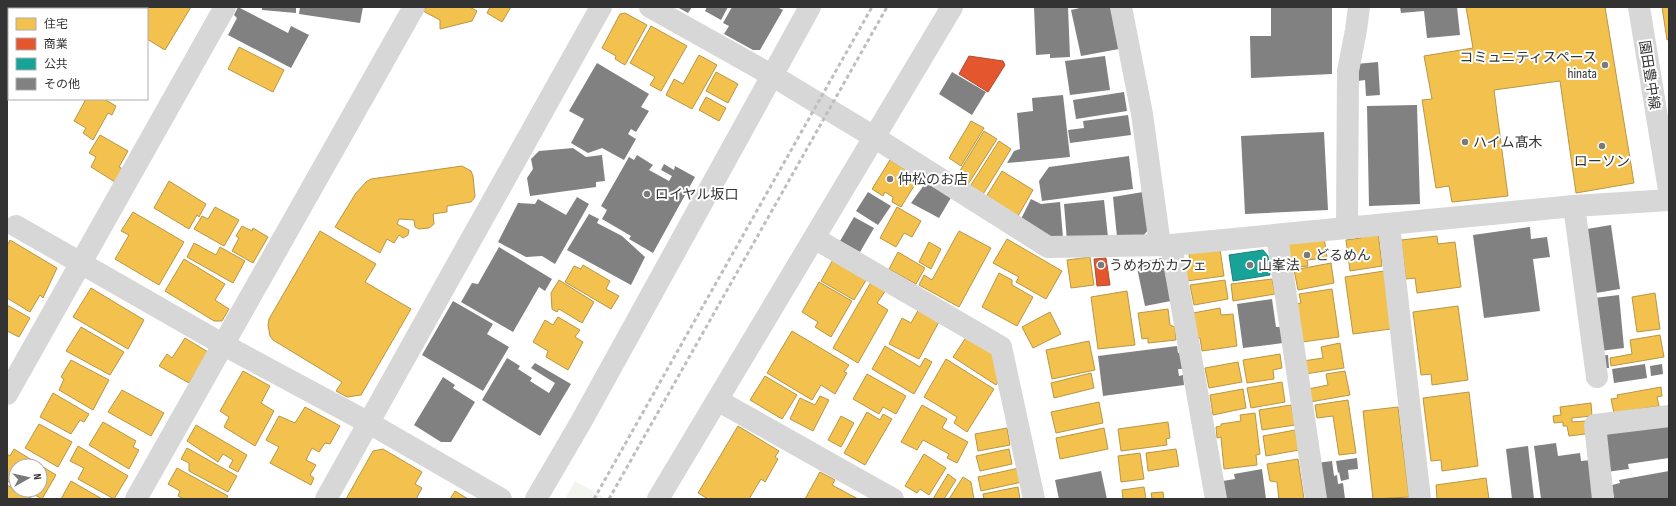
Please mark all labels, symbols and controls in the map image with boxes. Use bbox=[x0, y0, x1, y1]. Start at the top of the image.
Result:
legend bbox=[8, 8, 148, 100]
text: 住宅 bbox=[44, 17, 68, 32]
text: 商業 bbox=[44, 37, 68, 52]
street label: 園田豊中線 bbox=[1636, 39, 1663, 111]
place label: コミュニティスペース hinata bbox=[1460, 49, 1597, 82]
text: 公共 bbox=[44, 57, 68, 72]
marker: コミュニティスペース hinata bbox=[1600, 60, 1610, 70]
text: その他 bbox=[44, 77, 80, 92]
place label: ハイム髙木 bbox=[1473, 134, 1542, 151]
marker: ハイム髙木 bbox=[1460, 137, 1470, 147]
marker: ローソン bbox=[1597, 141, 1607, 151]
place label: ローソン bbox=[1574, 153, 1630, 170]
place label: 仲松のお店 bbox=[898, 171, 968, 188]
marker: 仲松のお店 bbox=[885, 174, 895, 184]
place label: ロイヤル坂口 bbox=[655, 186, 739, 203]
marker: ロイヤル坂口 bbox=[642, 189, 652, 199]
place label: どるめん bbox=[1315, 247, 1371, 264]
marker: どるめん bbox=[1302, 250, 1312, 260]
place label: うめわかカフェ bbox=[1109, 257, 1207, 274]
place label: 山峯法 bbox=[1258, 257, 1300, 274]
marker: うめわかカフェ bbox=[1096, 260, 1106, 270]
marker: 山峯法 bbox=[1245, 260, 1255, 270]
north arrow bbox=[8, 458, 48, 498]
text: N bbox=[31, 473, 44, 481]

